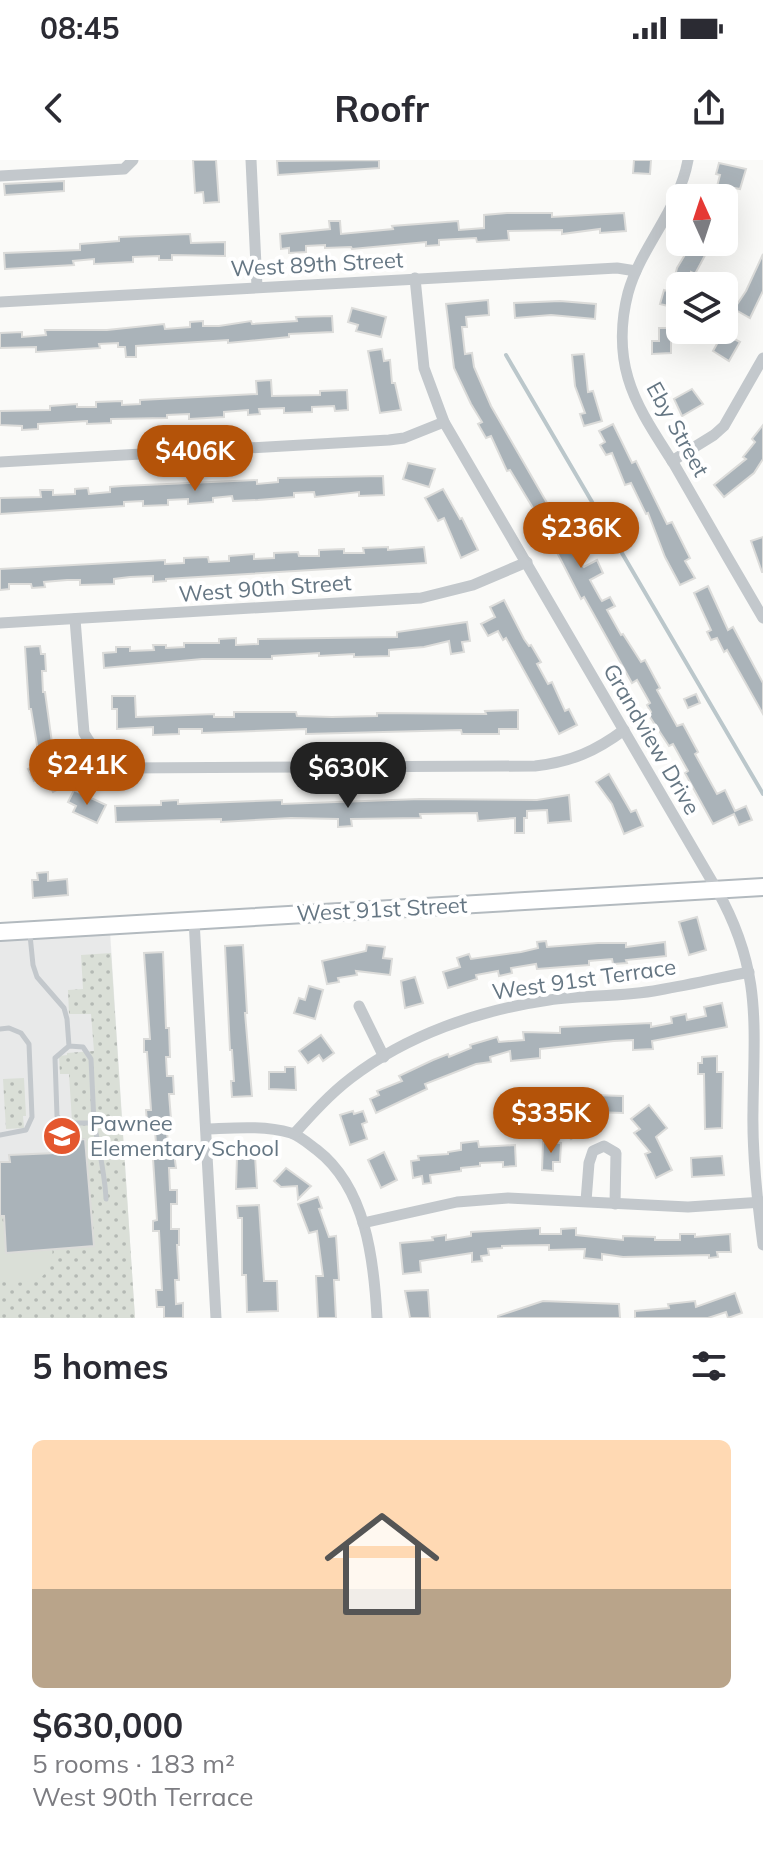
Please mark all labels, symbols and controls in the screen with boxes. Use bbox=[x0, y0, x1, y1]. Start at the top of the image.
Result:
text: 08:45 bbox=[40, 9, 119, 47]
icon: back bbox=[32, 86, 76, 130]
text: Roofr bbox=[334, 86, 429, 131]
icon: share bbox=[687, 86, 731, 130]
north arrow bbox=[666, 184, 738, 256]
map controls bbox=[666, 184, 738, 344]
street label: West 89th Street bbox=[230, 245, 404, 283]
button: layers bbox=[666, 272, 738, 344]
street label: Eby Street bbox=[640, 377, 716, 482]
pin: $406K bbox=[139, 425, 251, 493]
text: $406K bbox=[155, 434, 235, 467]
pin: $236K bbox=[525, 502, 637, 570]
text: $236K bbox=[541, 511, 621, 544]
street label: West 90th Street bbox=[178, 568, 353, 608]
street label: Grandview Drive bbox=[597, 658, 707, 820]
pin: $241K bbox=[31, 739, 143, 807]
pin: $630K bbox=[292, 742, 404, 810]
text: $241K bbox=[47, 748, 127, 781]
text: $630K bbox=[308, 751, 388, 784]
street label: West 91st Street bbox=[296, 891, 468, 927]
street label: West 91st Terrace bbox=[490, 952, 678, 1006]
pin: $335K bbox=[495, 1087, 607, 1155]
text: $335K bbox=[511, 1096, 591, 1129]
place label: Pawnee Elementary School bbox=[90, 1109, 279, 1162]
school or university icon: Pawnee Elementary School bbox=[41, 1115, 83, 1157]
icon: filters bbox=[687, 1344, 731, 1388]
text: 5 homes bbox=[32, 1345, 169, 1388]
icon: home bbox=[310, 1492, 454, 1636]
text: $630,000 bbox=[32, 1704, 183, 1747]
text: 5 rooms · 183 m² bbox=[32, 1747, 235, 1780]
text: West 90th Terrace bbox=[32, 1780, 253, 1813]

